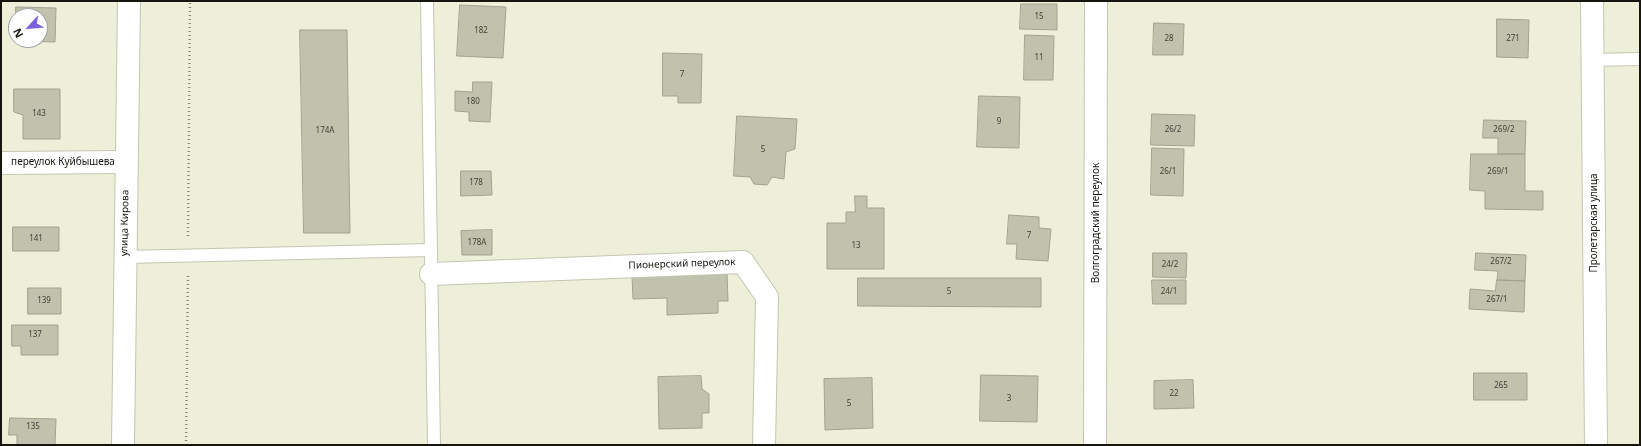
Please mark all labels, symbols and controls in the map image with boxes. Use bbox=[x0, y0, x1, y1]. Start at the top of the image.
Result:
north arrow bbox=[8, 8, 48, 48]
house number: 15 bbox=[1034, 12, 1044, 22]
text: N bbox=[9, 26, 26, 41]
house number: 182 bbox=[474, 26, 488, 36]
house number: 28 bbox=[1164, 34, 1174, 44]
house number: 271 bbox=[1506, 34, 1520, 44]
house number: 11 bbox=[1034, 53, 1044, 63]
house number: 7 bbox=[680, 70, 684, 80]
house number: 180 bbox=[466, 97, 480, 107]
house number: 143 bbox=[32, 109, 46, 119]
house number: 9 bbox=[997, 117, 1001, 127]
house number: 26/2 bbox=[1165, 125, 1181, 135]
house number: 269/2 bbox=[1493, 125, 1515, 135]
house number: 174А bbox=[316, 126, 334, 136]
house number: 5 bbox=[761, 145, 765, 155]
street label: переулок Куйбышева bbox=[11, 156, 115, 168]
street label: Волгоградский переулок bbox=[1090, 163, 1102, 283]
house number: 26/1 bbox=[1160, 167, 1176, 177]
house number: 269/1 bbox=[1487, 167, 1509, 177]
street label: Пролетарская улица bbox=[1588, 173, 1600, 273]
house number: 178 bbox=[469, 178, 483, 188]
street label: улица Кирова bbox=[118, 190, 132, 256]
house number: 7 bbox=[1027, 231, 1031, 241]
house number: 141 bbox=[29, 234, 43, 244]
house number: 178А bbox=[468, 238, 486, 248]
house number: 13 bbox=[851, 241, 861, 251]
street label: Пионерский переулок bbox=[628, 256, 736, 272]
house number: 267/2 bbox=[1490, 257, 1512, 267]
house number: 24/2 bbox=[1162, 260, 1178, 270]
house number: 5 bbox=[947, 287, 951, 297]
house number: 24/1 bbox=[1161, 287, 1177, 297]
house number: 267/1 bbox=[1486, 295, 1508, 305]
house number: 139 bbox=[37, 296, 51, 306]
house number: 137 bbox=[28, 330, 42, 340]
house number: 265 bbox=[1494, 381, 1508, 391]
house number: 22 bbox=[1169, 389, 1179, 399]
house number: 3 bbox=[1007, 394, 1011, 404]
house number: 5 bbox=[847, 399, 851, 409]
house number: 135 bbox=[26, 422, 40, 432]

